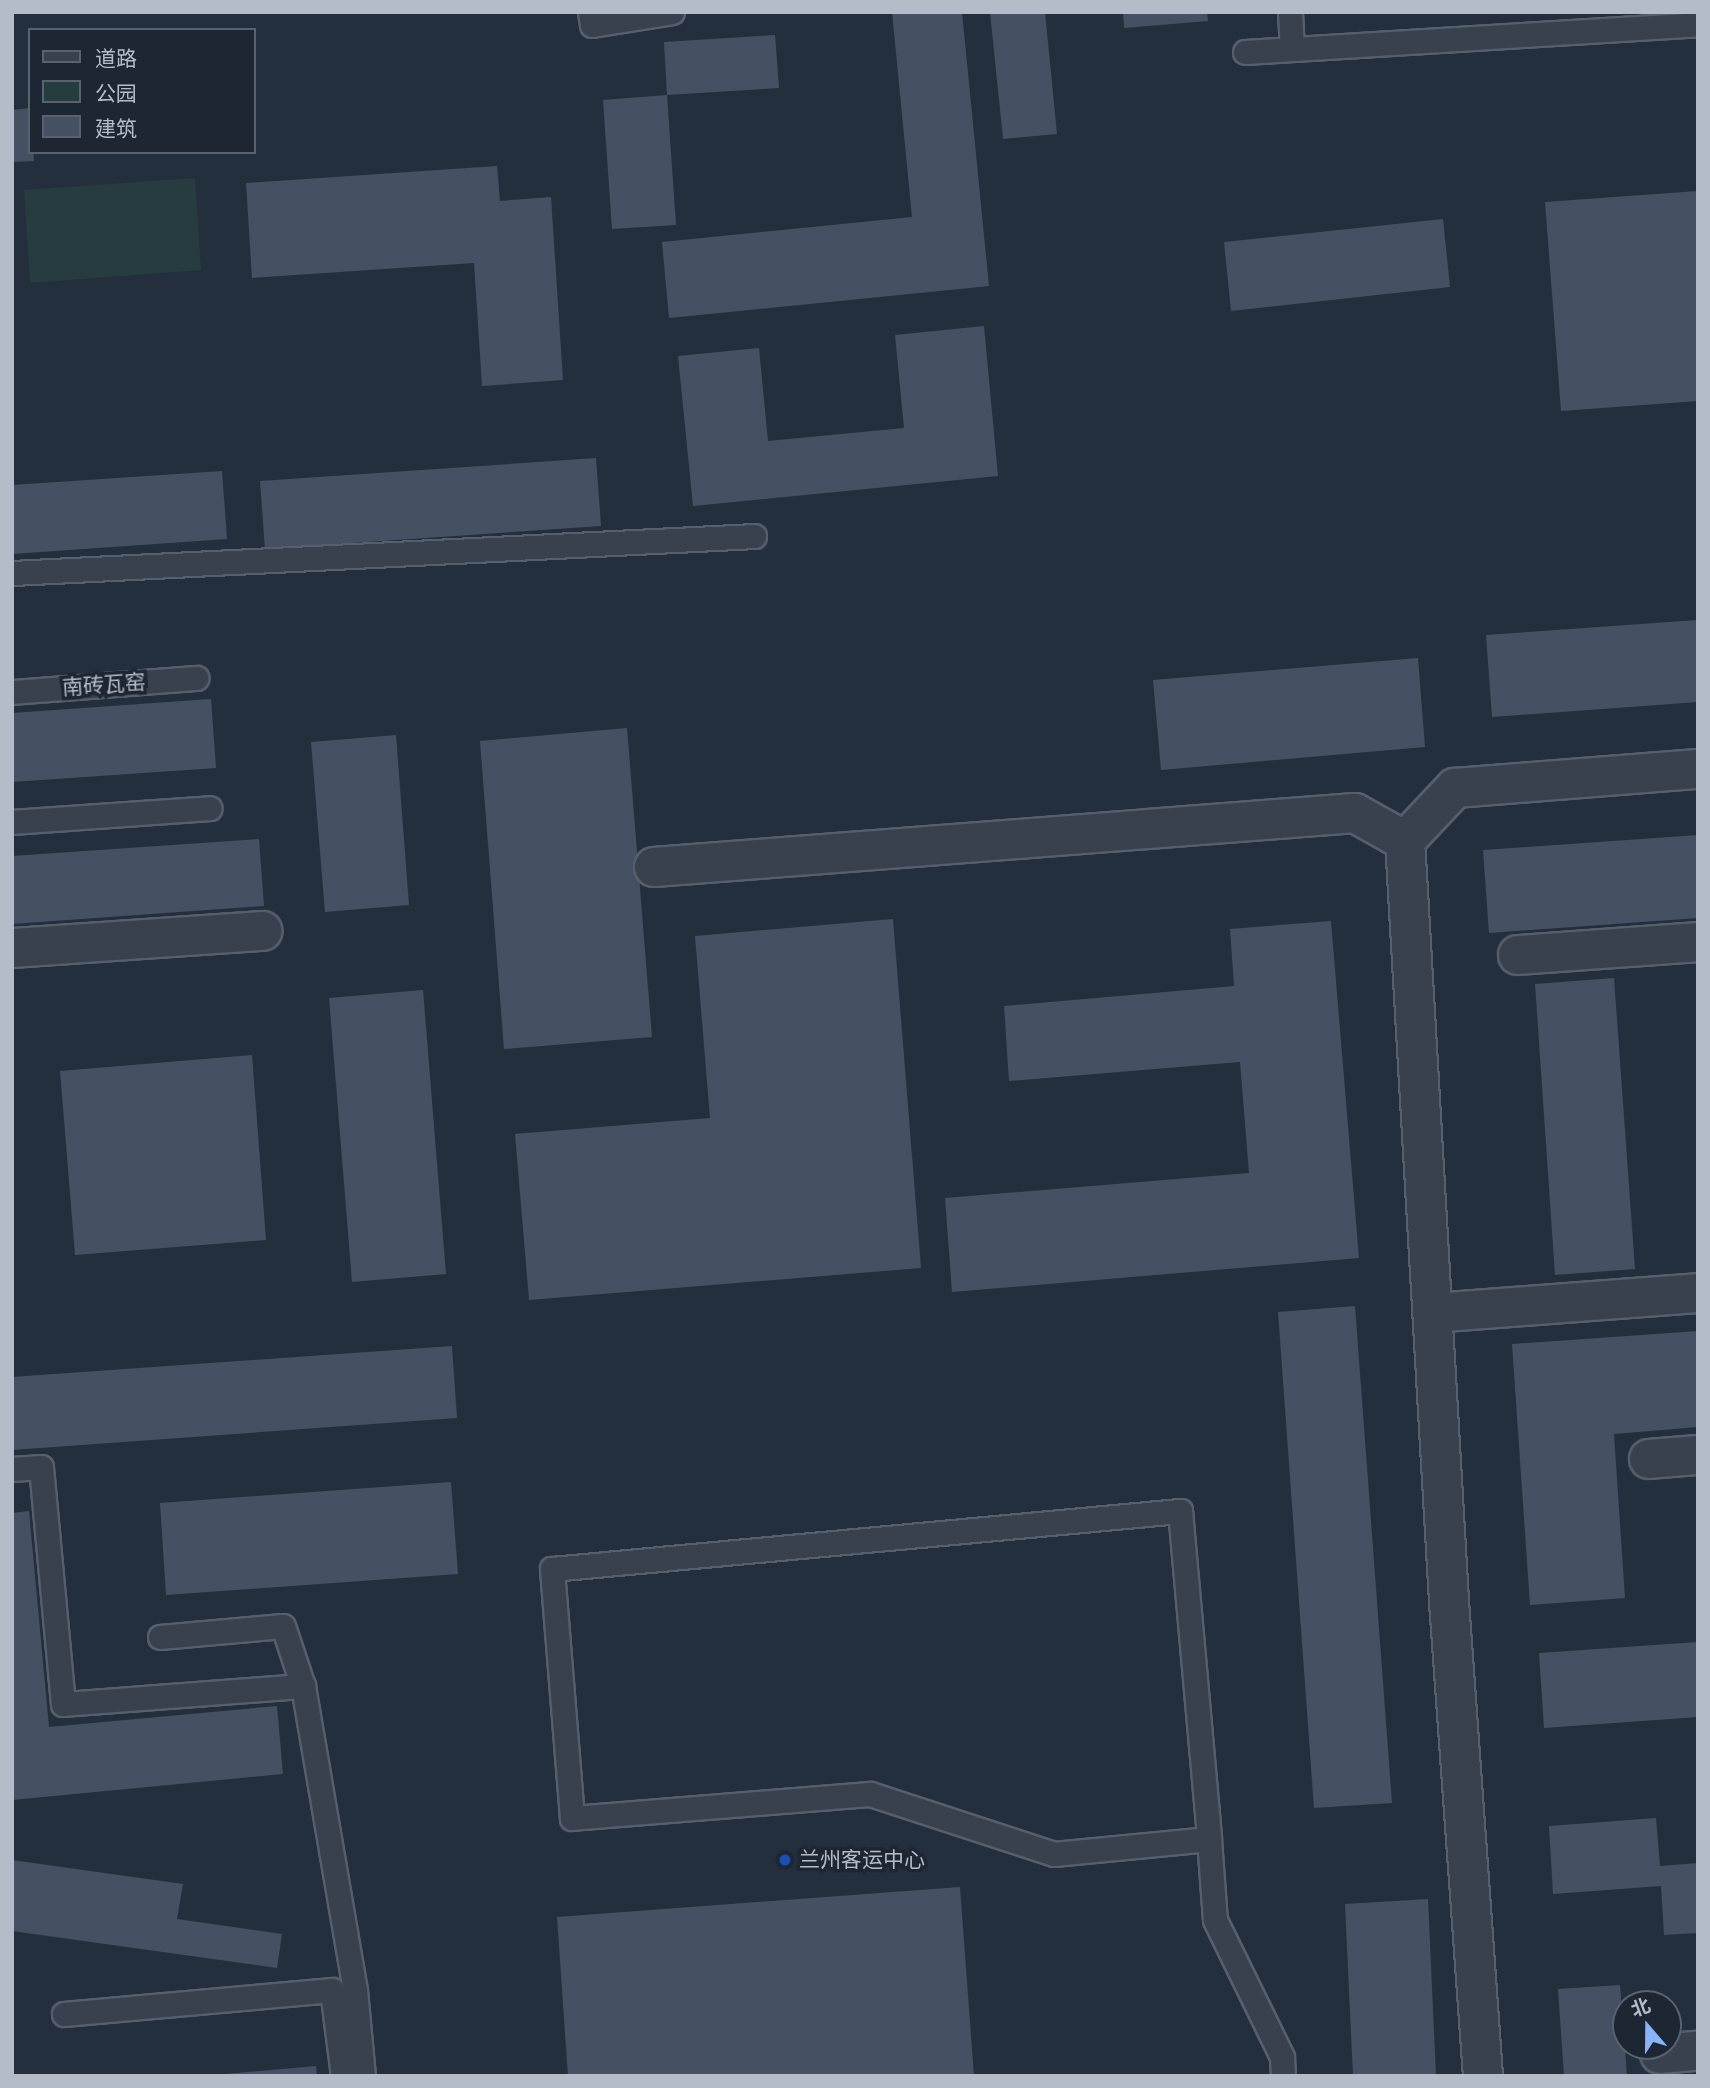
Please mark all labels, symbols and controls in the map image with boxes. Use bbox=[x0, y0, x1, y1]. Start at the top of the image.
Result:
legend bbox=[28, 28, 256, 154]
text: 道路 bbox=[95, 46, 137, 71]
text: 公园 bbox=[95, 81, 137, 106]
text: 建筑 bbox=[95, 116, 137, 141]
street label: 南砖瓦窑 bbox=[61, 670, 147, 700]
place label: 兰州客运中心 bbox=[799, 1847, 925, 1873]
marker: 兰州客运中心 bbox=[777, 1852, 793, 1868]
north arrow bbox=[1612, 1990, 1682, 2060]
text: 北 bbox=[1628, 1994, 1653, 2021]

